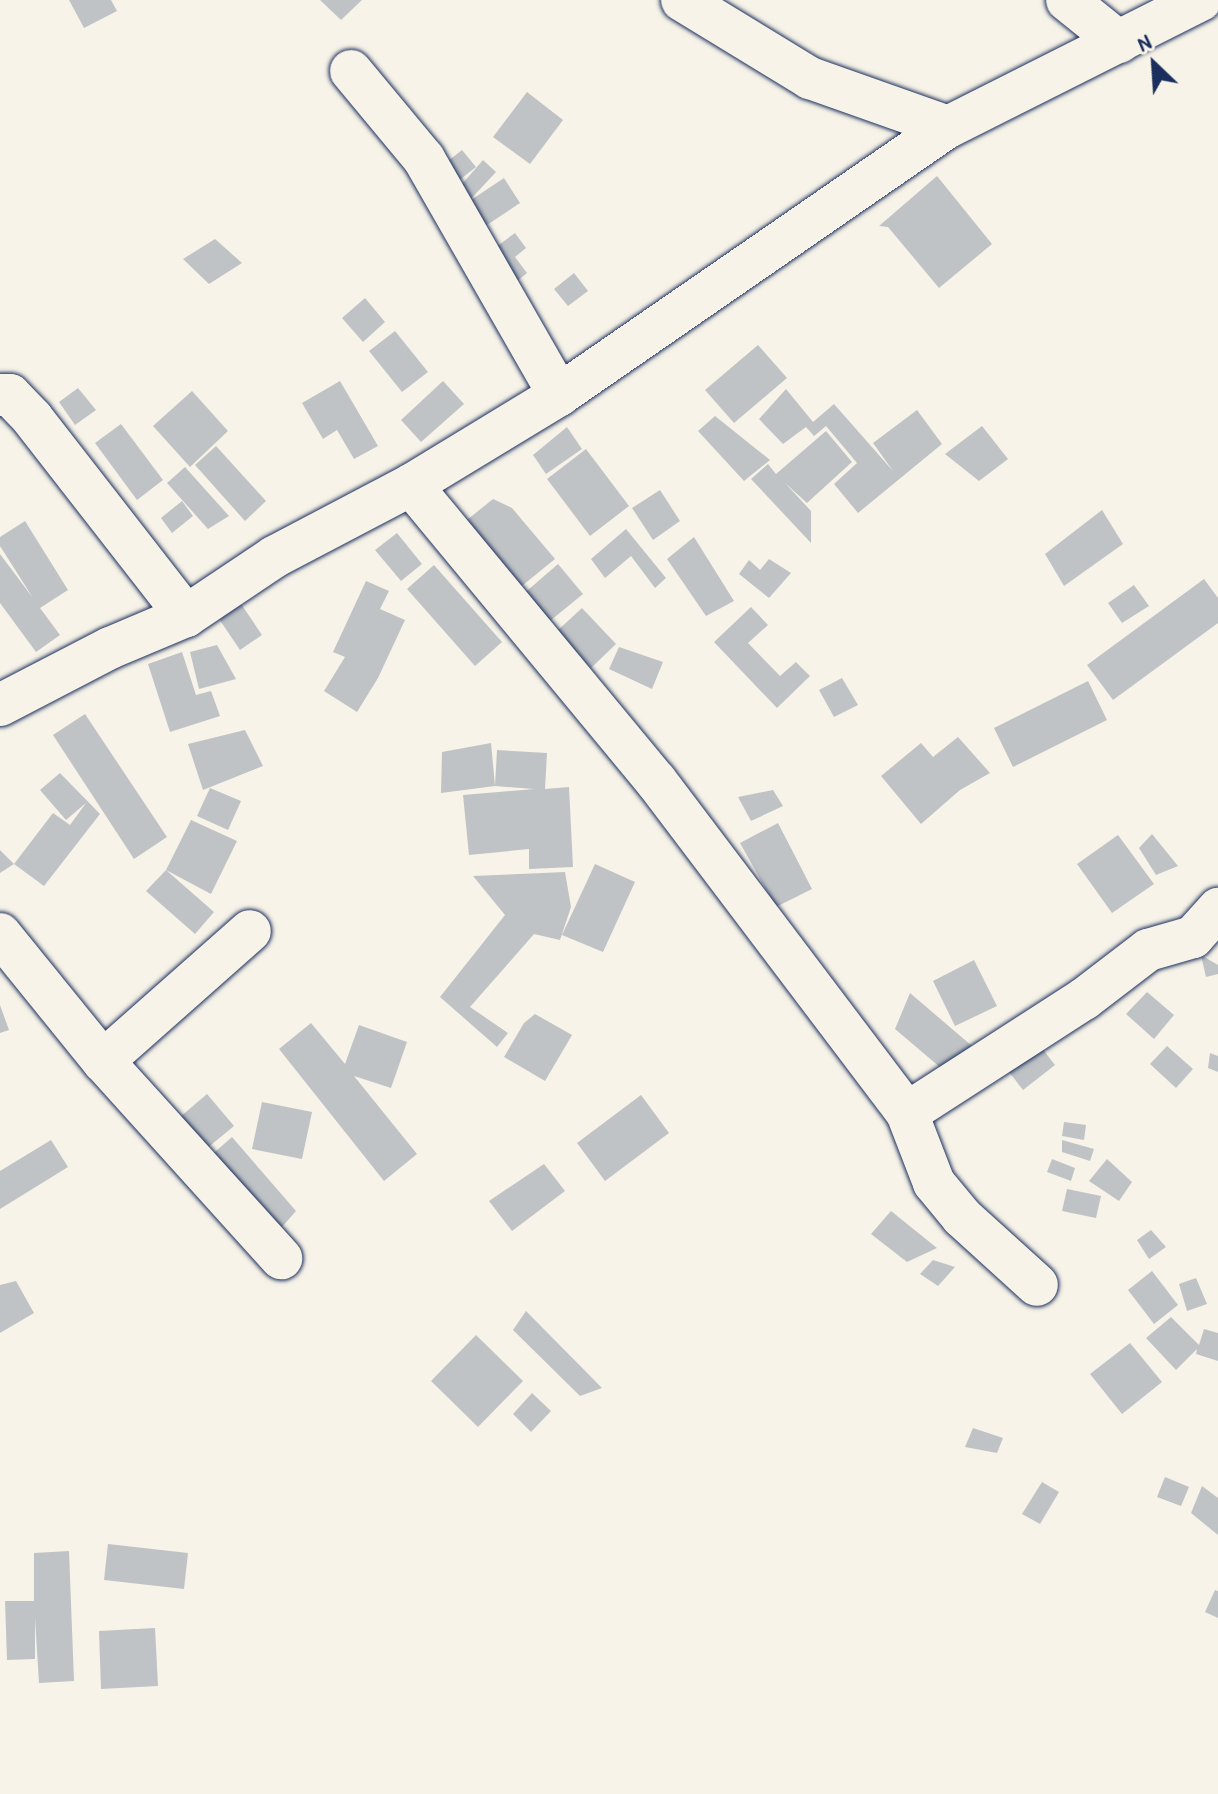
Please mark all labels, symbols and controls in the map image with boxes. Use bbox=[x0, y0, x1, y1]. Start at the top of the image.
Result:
north arrow bbox=[1114, 24, 1194, 104]
text: N bbox=[1132, 26, 1156, 58]

